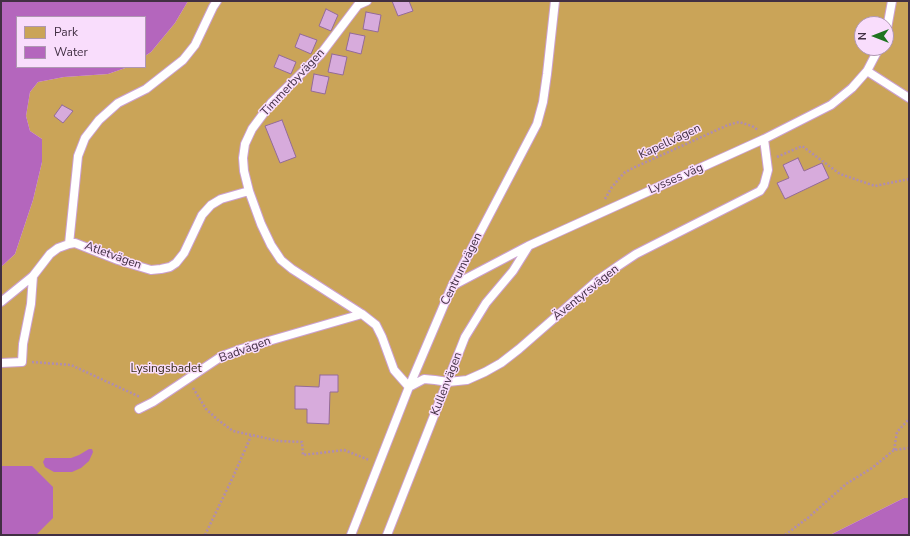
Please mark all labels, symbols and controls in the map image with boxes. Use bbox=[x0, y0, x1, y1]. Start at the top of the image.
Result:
legend bbox=[16, 16, 146, 68]
north arrow bbox=[854, 16, 894, 56]
text: Park bbox=[54, 24, 78, 40]
text: N bbox=[855, 32, 870, 40]
text: Water bbox=[54, 44, 88, 60]
street label: Timmerbyvägen bbox=[258, 46, 328, 120]
street label: Kapellvägen bbox=[637, 121, 703, 163]
street label: Lysses väg bbox=[646, 161, 706, 197]
street label: Centrumvägen bbox=[438, 230, 486, 308]
street label: Atletvägen bbox=[83, 239, 143, 273]
street label: Äventyrsvägen bbox=[550, 262, 622, 324]
street label: Badvägen bbox=[217, 334, 273, 366]
street label: Kullenvägen bbox=[428, 350, 466, 418]
park label: Lysingsbadet bbox=[130, 362, 202, 376]

